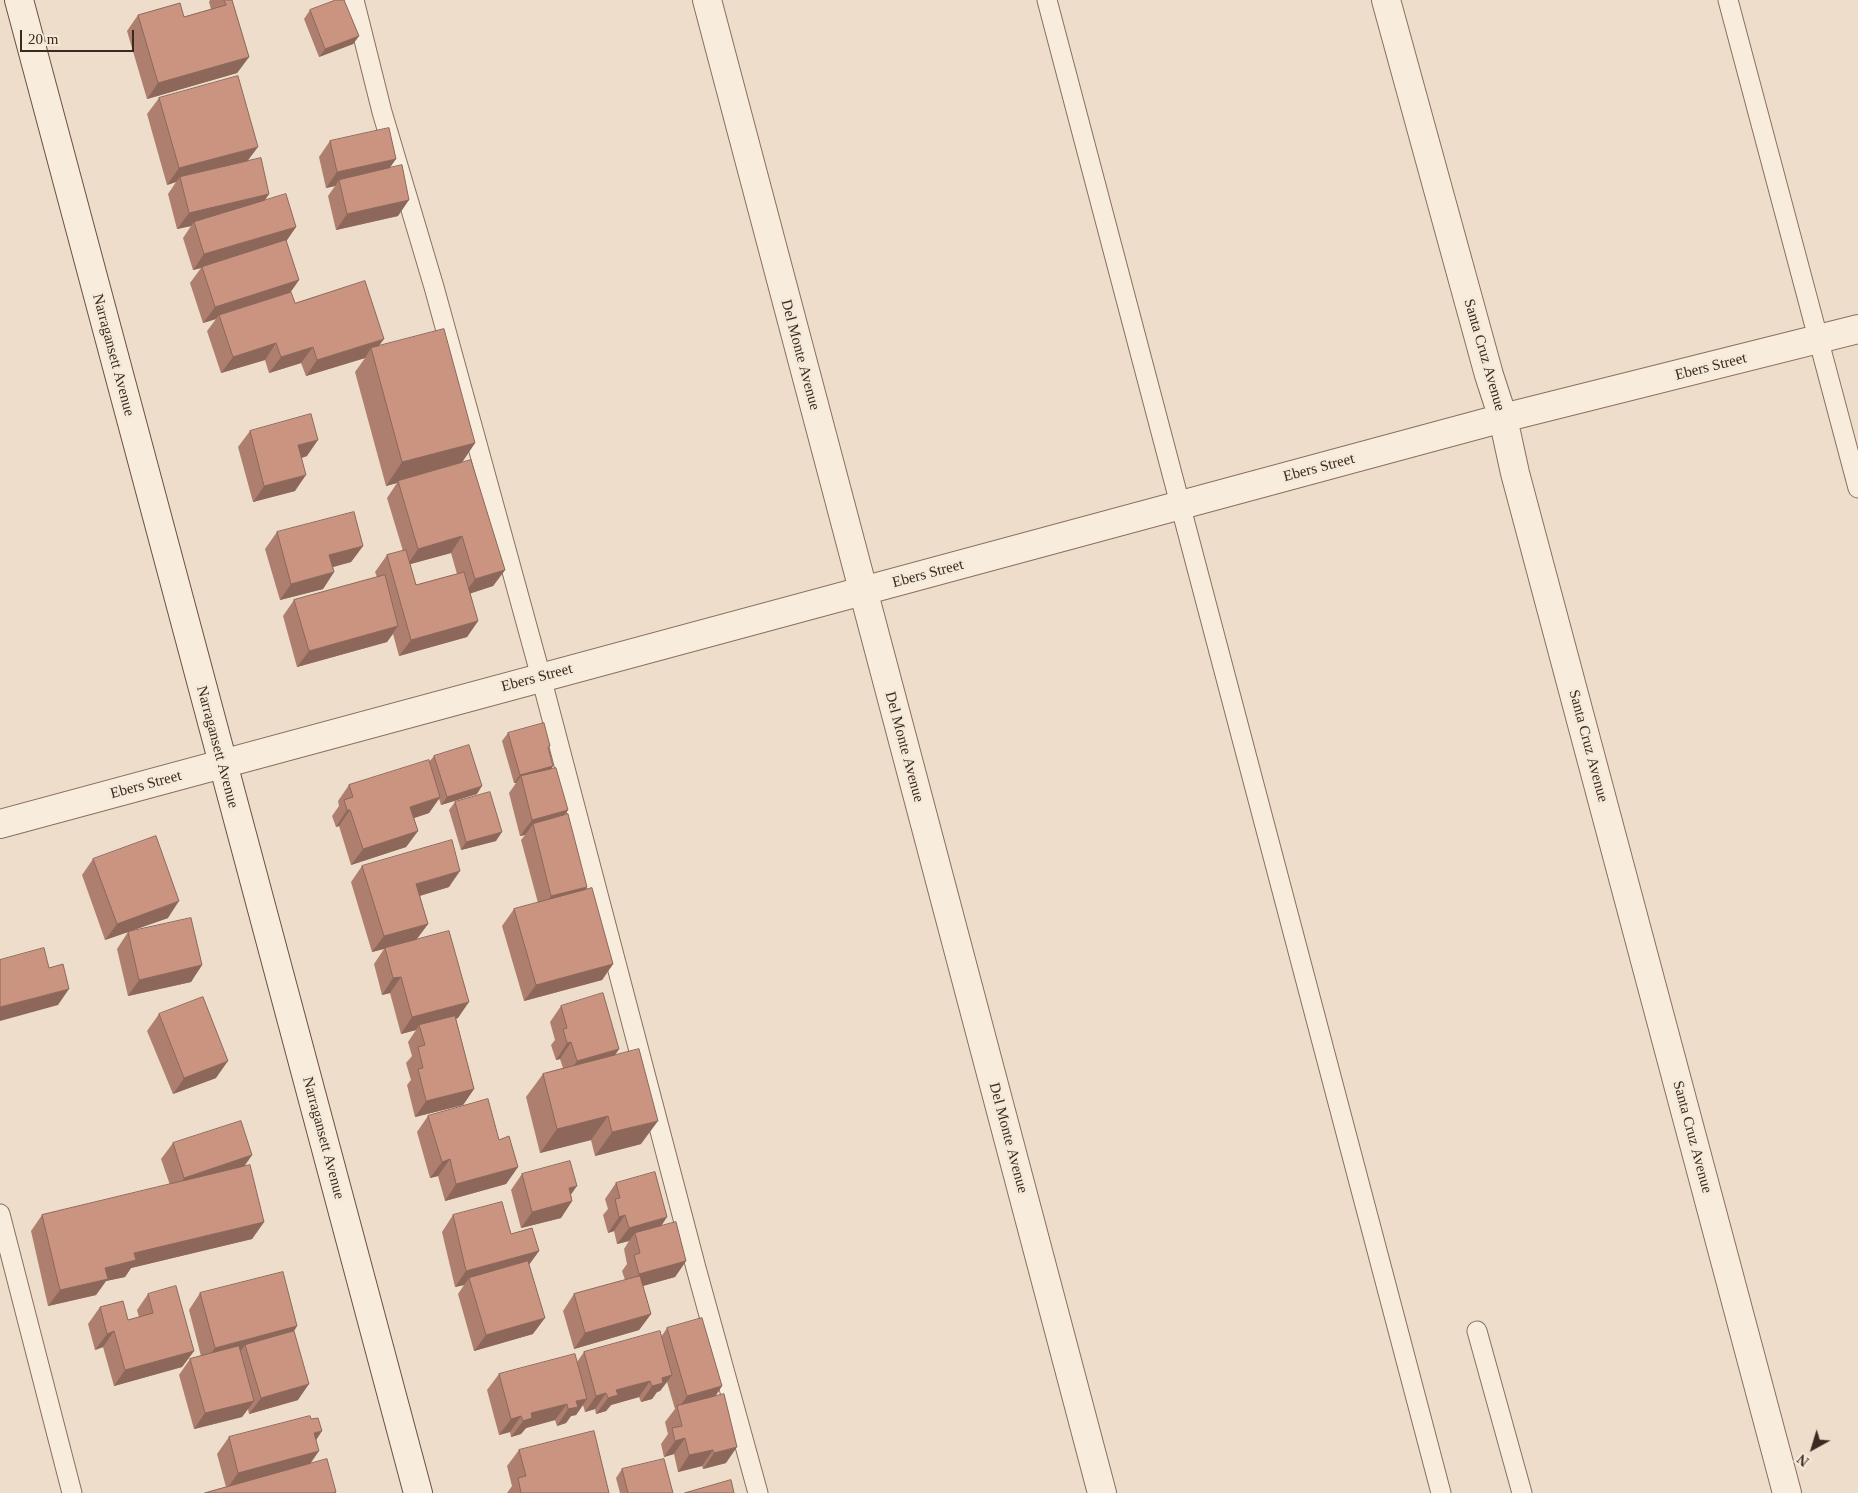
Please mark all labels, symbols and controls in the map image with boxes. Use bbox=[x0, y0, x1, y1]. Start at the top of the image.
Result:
scale bar bbox=[22, 20, 136, 52]
text: 20 m bbox=[28, 31, 58, 47]
street label: Narragansett Avenue bbox=[88, 292, 138, 418]
street label: Santa Cruz Avenue bbox=[1459, 297, 1509, 413]
street label: Del Monte Avenue bbox=[777, 298, 823, 412]
street label: Ebers Street bbox=[1673, 349, 1749, 385]
street label: Ebers Street bbox=[1281, 450, 1357, 486]
street label: Ebers Street bbox=[890, 556, 966, 592]
street label: Ebers Street bbox=[499, 660, 575, 696]
street label: Narragansett Avenue bbox=[192, 684, 242, 810]
street label: Santa Cruz Avenue bbox=[1564, 688, 1612, 804]
street label: Del Monte Avenue bbox=[881, 690, 927, 804]
street label: Ebers Street bbox=[108, 767, 184, 803]
street label: Narragansett Avenue bbox=[298, 1075, 348, 1201]
street label: Santa Cruz Avenue bbox=[1668, 1079, 1716, 1195]
street label: Del Monte Avenue bbox=[985, 1081, 1031, 1195]
north arrow bbox=[1788, 1423, 1838, 1473]
text: N bbox=[1795, 1451, 1812, 1469]

